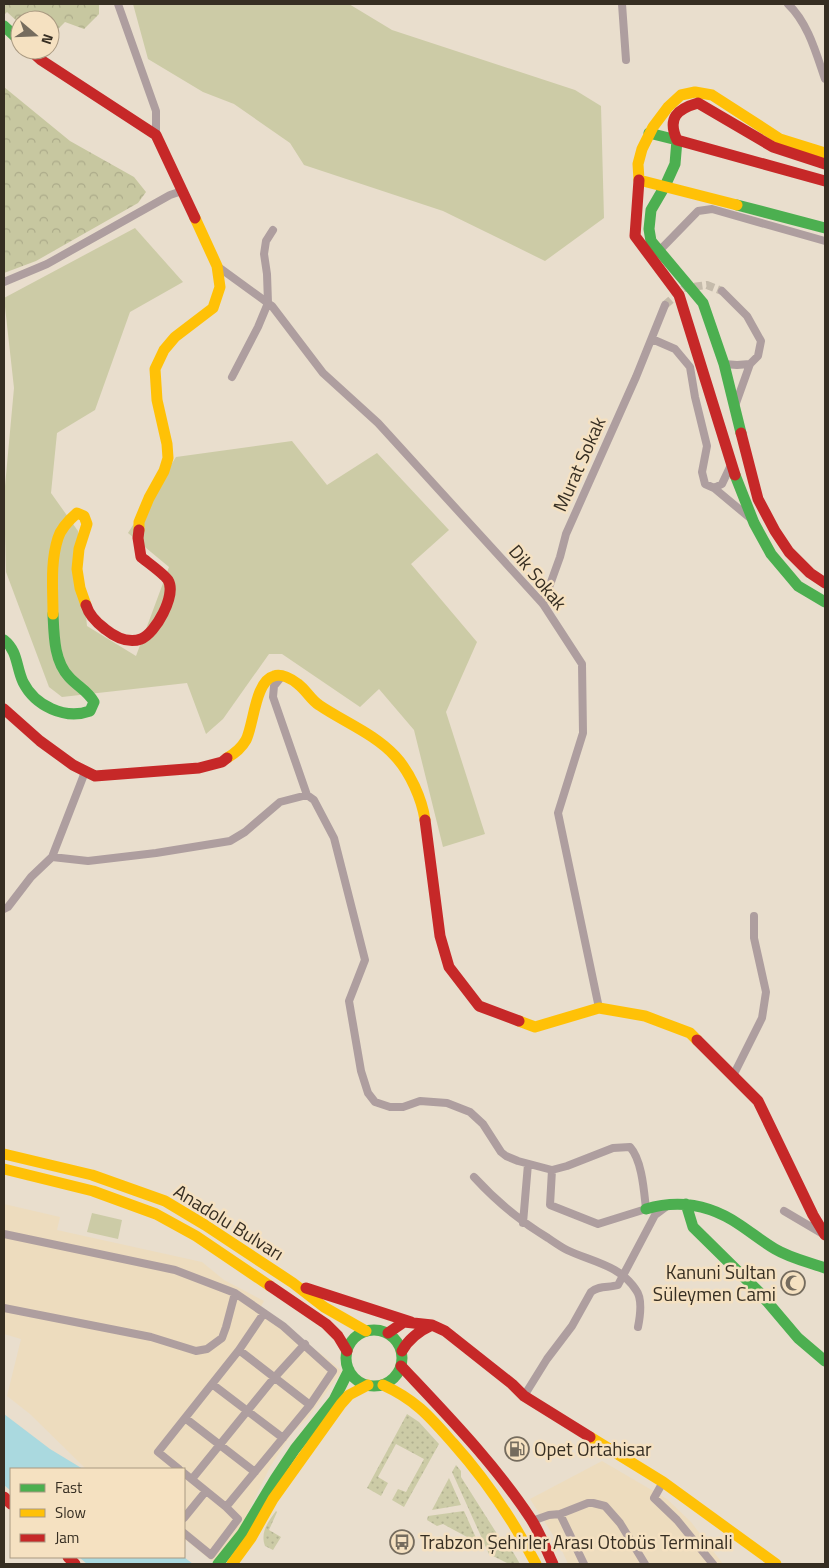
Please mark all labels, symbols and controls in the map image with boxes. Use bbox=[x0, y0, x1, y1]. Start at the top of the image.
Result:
north arrow bbox=[10, 10, 60, 60]
text: N bbox=[36, 31, 59, 47]
street label: Murat Sokak bbox=[545, 412, 612, 516]
street label: Dik Sokak bbox=[502, 538, 574, 616]
street label: Anadolu Bulvarı bbox=[168, 1176, 290, 1267]
place label: Kanuni Sultan Süleymen Cami bbox=[653, 1257, 776, 1308]
mosque icon: Kanuni Sultan Süleymen Cami bbox=[780, 1270, 806, 1296]
place label: Opet Ortahisar bbox=[534, 1434, 652, 1463]
fuel station icon: Opet Ortahisar bbox=[504, 1436, 530, 1462]
legend bbox=[10, 1468, 185, 1558]
text: Fast bbox=[55, 1476, 83, 1499]
text: Slow bbox=[55, 1501, 86, 1524]
text: Jam bbox=[55, 1526, 79, 1549]
place label: Trabzon Şehirler Arası Otobüs Terminali bbox=[420, 1527, 733, 1556]
bus stop icon: Trabzon Şehirler Arası Otobüs Terminali bbox=[389, 1529, 415, 1555]

